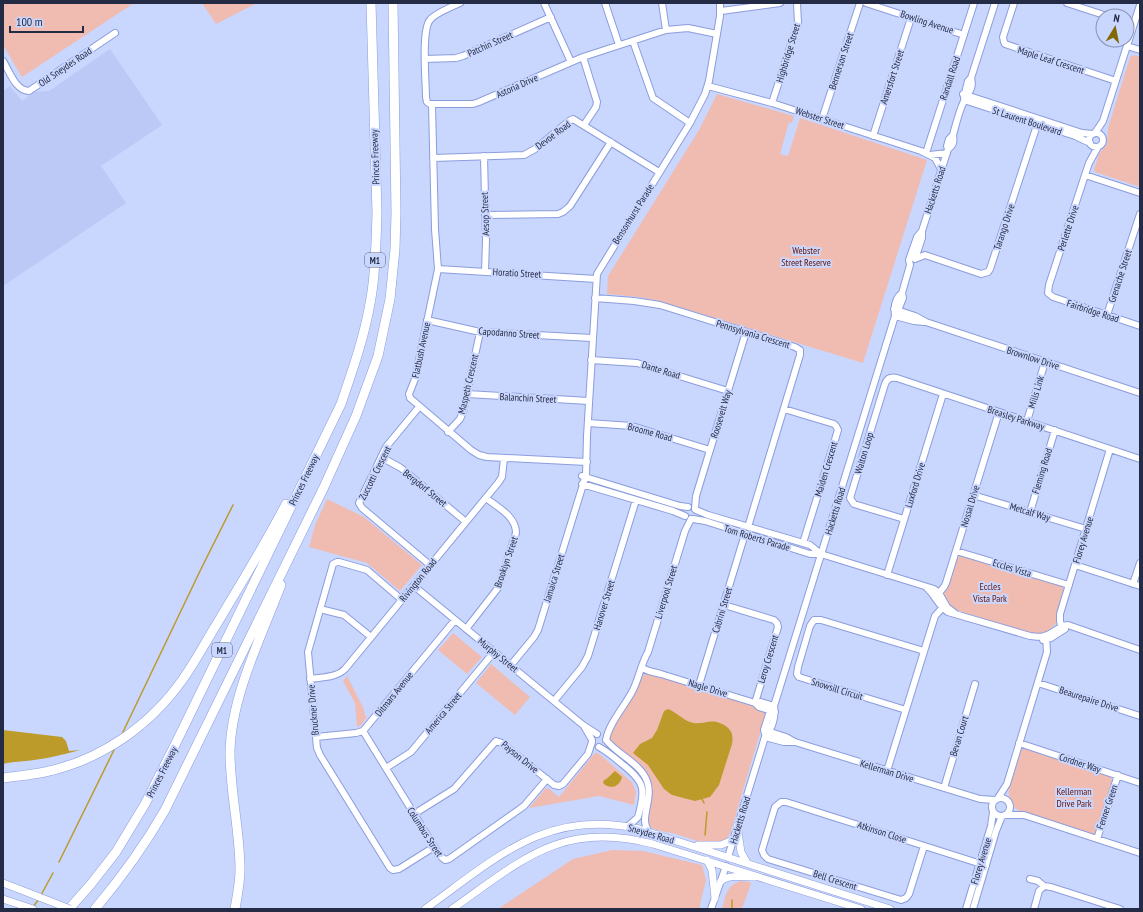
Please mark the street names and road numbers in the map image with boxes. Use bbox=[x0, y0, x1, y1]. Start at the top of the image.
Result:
street label: Bowling Avenue bbox=[899, 7, 955, 37]
street label: Highbridge Street bbox=[773, 22, 803, 84]
street label: Patchin Street bbox=[465, 28, 515, 60]
street label: Bennerson Street bbox=[826, 31, 856, 91]
street label: Maple Leaf Crescent bbox=[1016, 43, 1086, 77]
street label: Old Sneydes Road bbox=[36, 44, 94, 90]
street label: Amersfort Street bbox=[877, 48, 907, 106]
street label: Randall Road bbox=[937, 54, 963, 102]
street label: Astoria Drive bbox=[494, 71, 540, 101]
street label: Webster Street bbox=[794, 104, 846, 132]
street label: St Laurent Boulevard bbox=[991, 104, 1063, 138]
street label: Devoe Road bbox=[533, 118, 573, 152]
street label: Princes Freeway bbox=[368, 129, 382, 185]
street label: Hacketts Road bbox=[921, 165, 949, 215]
street label: Bensonhurst Parade bbox=[609, 182, 657, 246]
street label: Aesop Street bbox=[478, 192, 492, 236]
street label: Tarango Drive bbox=[990, 202, 1018, 252]
street label: Perlette Drive bbox=[1054, 203, 1082, 253]
street label: Grenache Street bbox=[1105, 248, 1135, 304]
road number: M1 bbox=[365, 253, 385, 267]
street label: Horatio Street bbox=[492, 265, 542, 281]
street label: Fairbridge Road bbox=[1065, 296, 1121, 326]
street label: Pennsylvania Crescent bbox=[715, 317, 792, 351]
street label: Flatbush Avenue bbox=[409, 321, 433, 379]
street label: Capodanno Street bbox=[478, 324, 540, 342]
street label: Brownlow Drive bbox=[1005, 343, 1061, 373]
street label: Maspeth Crescent bbox=[455, 353, 481, 415]
street label: Dante Road bbox=[640, 358, 682, 382]
street label: Mills Link bbox=[1025, 374, 1047, 410]
street label: Roosevelt Way bbox=[708, 388, 735, 440]
street label: Balanchin Street bbox=[499, 390, 557, 406]
street label: Breasley Parkway bbox=[986, 403, 1046, 433]
street label: Broome Road bbox=[626, 420, 674, 444]
street label: Walton Loop bbox=[852, 431, 876, 475]
street label: Maiden Crescent bbox=[811, 440, 841, 498]
street label: Zuccotti Crescent bbox=[356, 444, 394, 502]
street label: Fleming Road bbox=[1029, 447, 1055, 495]
street label: Princes Freeway bbox=[286, 452, 322, 508]
street label: Luxford Drive bbox=[902, 461, 928, 509]
street label: Bergdorf Street bbox=[400, 466, 450, 510]
street label: Nossal Drive bbox=[957, 483, 983, 529]
street label: Hacketts Road bbox=[822, 486, 848, 536]
street label: Metcalf Way bbox=[1008, 500, 1052, 524]
street label: Florey Avenue bbox=[1070, 515, 1096, 565]
street label: Tom Roberts Parade bbox=[722, 522, 792, 554]
street label: Brooklyn Street bbox=[491, 534, 521, 589]
street label: Jamaica Street bbox=[540, 552, 568, 605]
street label: Rivington Road bbox=[396, 556, 440, 604]
street label: Eccles Vista bbox=[991, 556, 1033, 580]
street label: Liverpool Street bbox=[652, 563, 680, 620]
street label: Hanover Street bbox=[590, 578, 618, 632]
street label: Cabrini Street bbox=[709, 585, 735, 634]
street label: Leroy Crescent bbox=[755, 633, 782, 685]
street label: Murphy Street bbox=[475, 635, 521, 675]
road number: M1 bbox=[212, 643, 232, 657]
street label: Ditmars Avenue bbox=[372, 669, 416, 719]
street label: Snowsill Circuit bbox=[810, 675, 865, 703]
street label: Nagle Drive bbox=[687, 676, 729, 700]
street label: Beaurepaire Drive bbox=[1058, 683, 1120, 715]
street label: Bruckner Drive bbox=[304, 684, 322, 736]
street label: America Street bbox=[422, 689, 464, 737]
street label: Bevan Court bbox=[947, 714, 971, 758]
street label: Payson Drive bbox=[499, 738, 541, 776]
street label: Princes Freeway bbox=[144, 744, 180, 800]
street label: Cordner Way bbox=[1058, 750, 1103, 776]
street label: Kellerman Drive bbox=[859, 757, 915, 785]
street label: Fenner Green bbox=[1093, 783, 1121, 831]
street label: Hacketts Road bbox=[727, 795, 753, 845]
street label: Columbus Street bbox=[404, 805, 446, 860]
street label: Atkinson Close bbox=[856, 818, 908, 846]
street label: Sneydes Road bbox=[626, 821, 676, 847]
street label: Florey Avenue bbox=[968, 836, 994, 886]
street label: Bell Crescent bbox=[812, 867, 859, 893]

